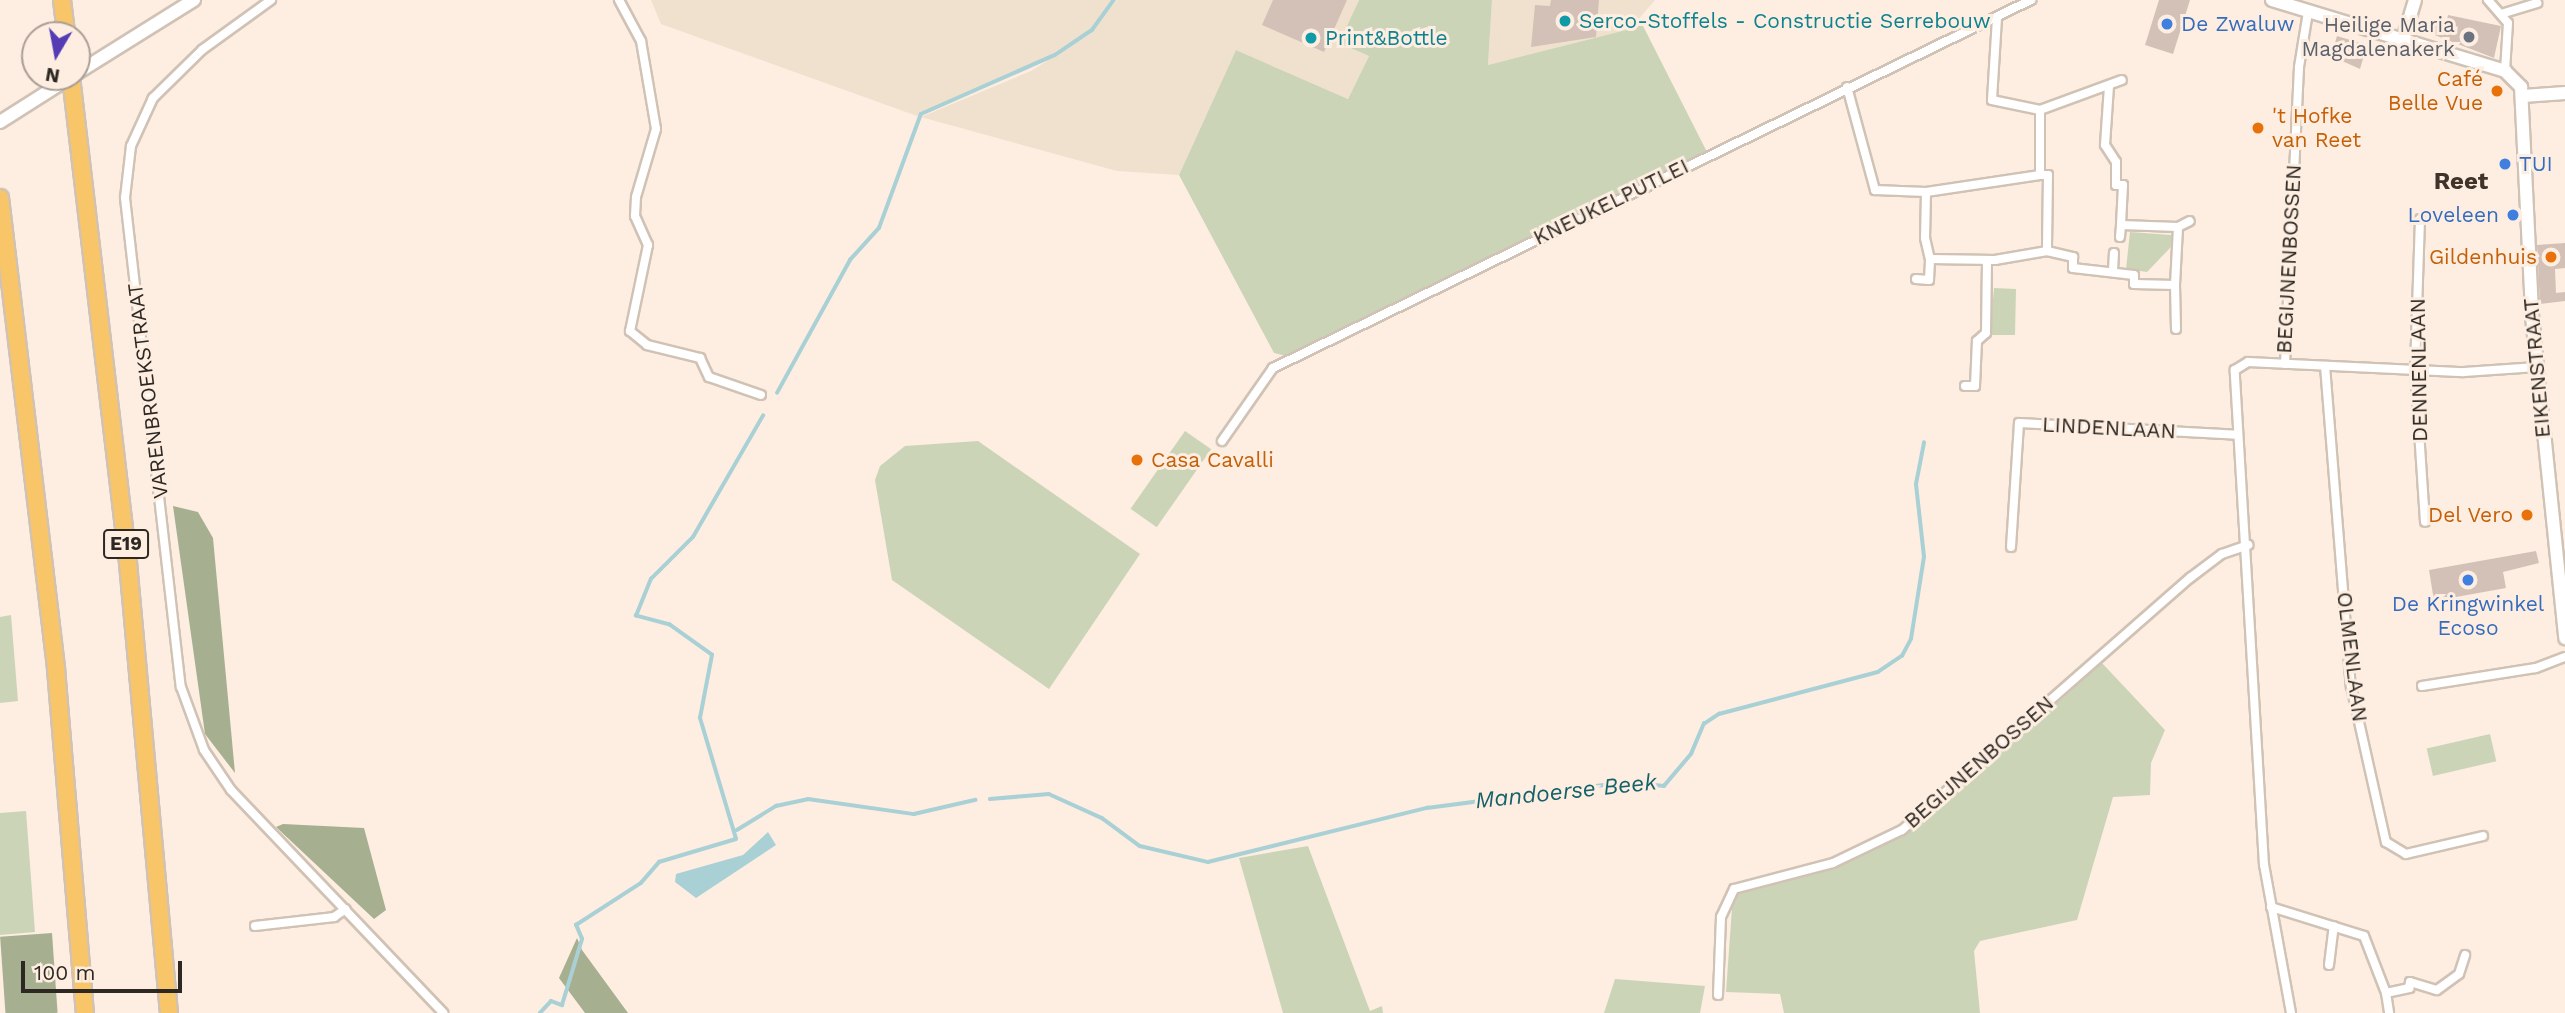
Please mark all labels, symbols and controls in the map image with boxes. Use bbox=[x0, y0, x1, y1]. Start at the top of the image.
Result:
place label: Serco-Stoffels - Constructie Serrebouw bbox=[1579, 8, 1990, 34]
place label: De Zwaluw bbox=[2181, 11, 2294, 37]
place label: Heilige Maria Magdalenakerk bbox=[2302, 12, 2455, 62]
marker: Serco-Stoffels - Constructie Serrebouw bbox=[1557, 13, 1573, 29]
marker: De Zwaluw bbox=[2159, 16, 2175, 32]
north arrow bbox=[21, 21, 91, 91]
place label: Print&Bottle bbox=[1325, 25, 1447, 51]
marker: Heilige Maria Magdalenakerk bbox=[2461, 29, 2477, 45]
marker: Print&Bottle bbox=[1303, 30, 1319, 46]
text: N bbox=[44, 63, 62, 88]
place label: Café Belle Vue bbox=[2387, 66, 2483, 116]
marker: Café Belle Vue bbox=[2489, 83, 2505, 99]
place label: 't Hofke van Reet bbox=[2272, 103, 2361, 153]
marker: 't Hofke van Reet bbox=[2250, 120, 2266, 136]
place label: TUI bbox=[2519, 151, 2553, 177]
street label: KNEUKELPUTLEI bbox=[1529, 153, 1693, 251]
marker: TUI bbox=[2497, 156, 2513, 172]
street label: BEGIJNENBOSSEN bbox=[2271, 164, 2307, 354]
district label: Reet bbox=[2434, 168, 2488, 196]
place label: Loveleen bbox=[2407, 202, 2499, 228]
marker: Loveleen bbox=[2505, 207, 2521, 223]
place label: Gildenhuis bbox=[2429, 244, 2537, 270]
marker: Gildenhuis bbox=[2543, 249, 2559, 265]
street label: VARENBROEKSTRAAT bbox=[122, 282, 174, 500]
street label: EIKENSTRAAT bbox=[2518, 297, 2556, 439]
street label: DENNENLAAN bbox=[2405, 298, 2433, 442]
street label: LINDENLAAN bbox=[2042, 412, 2176, 444]
place label: Casa Cavalli bbox=[1151, 447, 1274, 473]
marker: Casa Cavalli bbox=[1129, 452, 1145, 468]
place label: Del Vero bbox=[2427, 502, 2513, 528]
marker: Del Vero bbox=[2519, 507, 2535, 523]
road number: E19 bbox=[102, 528, 150, 559]
marker: De Kringwinkel Ecoso bbox=[2460, 572, 2476, 588]
street label: OLMENLAAN bbox=[2332, 591, 2372, 723]
place label: De Kringwinkel Ecoso bbox=[2392, 591, 2544, 641]
street label: BEGIJNENBOSSEN bbox=[1899, 690, 2059, 834]
water label: Mandoerse Beek bbox=[1474, 769, 1658, 815]
scale bar bbox=[24, 946, 186, 990]
text: 100 m bbox=[34, 960, 96, 985]

